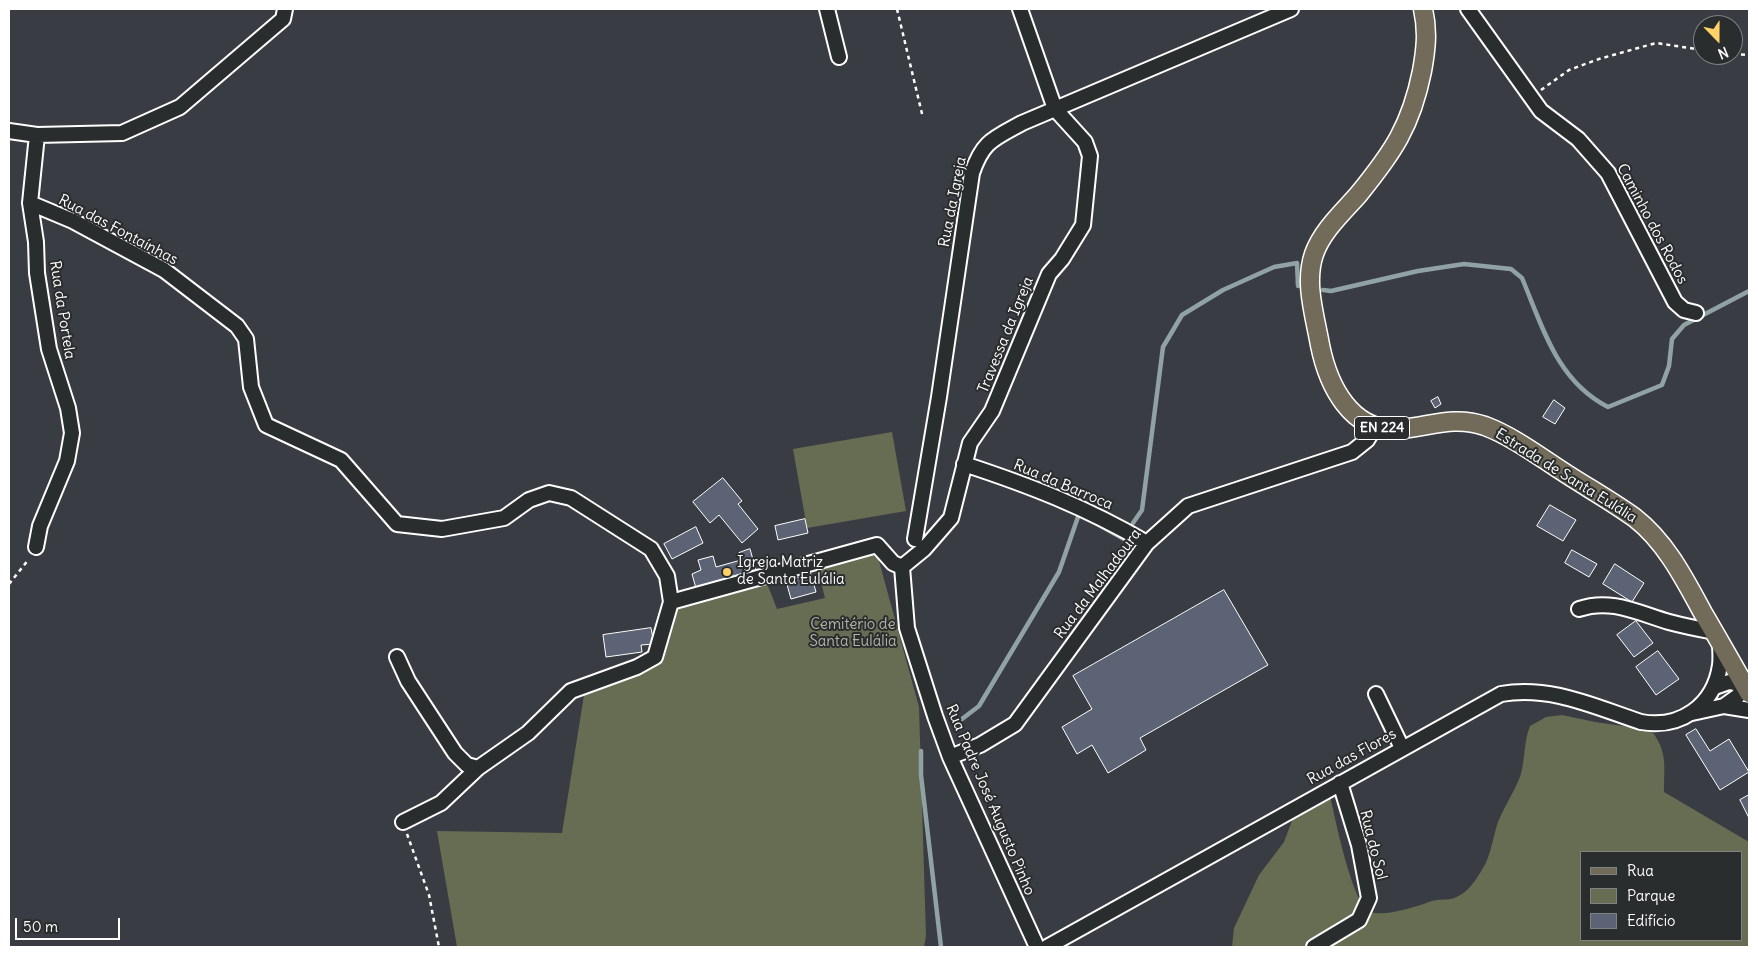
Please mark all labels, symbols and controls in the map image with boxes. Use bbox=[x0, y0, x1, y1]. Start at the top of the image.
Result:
north arrow bbox=[1693, 15, 1743, 65]
text: N bbox=[1715, 43, 1731, 63]
street label: Rua da Igreja bbox=[935, 155, 971, 249]
street label: Caminho dos Rodos bbox=[1613, 161, 1691, 287]
street label: Rua das Fontaínhas bbox=[55, 191, 181, 269]
street label: Rua da Portela bbox=[45, 260, 79, 360]
street label: Travessa da Igreja bbox=[974, 274, 1038, 396]
road number: EN 224 bbox=[1354, 416, 1410, 439]
street label: Estrada de Santa Eulália bbox=[1492, 425, 1640, 527]
street label: Rua da Barroca bbox=[1011, 456, 1115, 514]
street label: Rua da Malhadoura bbox=[1051, 526, 1145, 642]
place label: Igreja Matriz de Santa Eulália bbox=[737, 554, 845, 589]
marker: Igreja Matriz de Santa Eulália bbox=[721, 566, 733, 578]
park label: Cemitério de Santa Eulália bbox=[809, 616, 897, 651]
street label: Rua Padre José Augusto Pinho bbox=[942, 702, 1038, 898]
street label: Rua das Flores bbox=[1304, 725, 1400, 789]
street label: Rua do Sol bbox=[1356, 808, 1390, 882]
legend bbox=[1580, 851, 1743, 941]
text: Rua bbox=[1627, 861, 1654, 880]
text: Parque bbox=[1627, 886, 1675, 905]
scale bar bbox=[18, 908, 122, 940]
text: Edifício bbox=[1627, 911, 1675, 930]
text: 50 m bbox=[23, 917, 58, 936]

